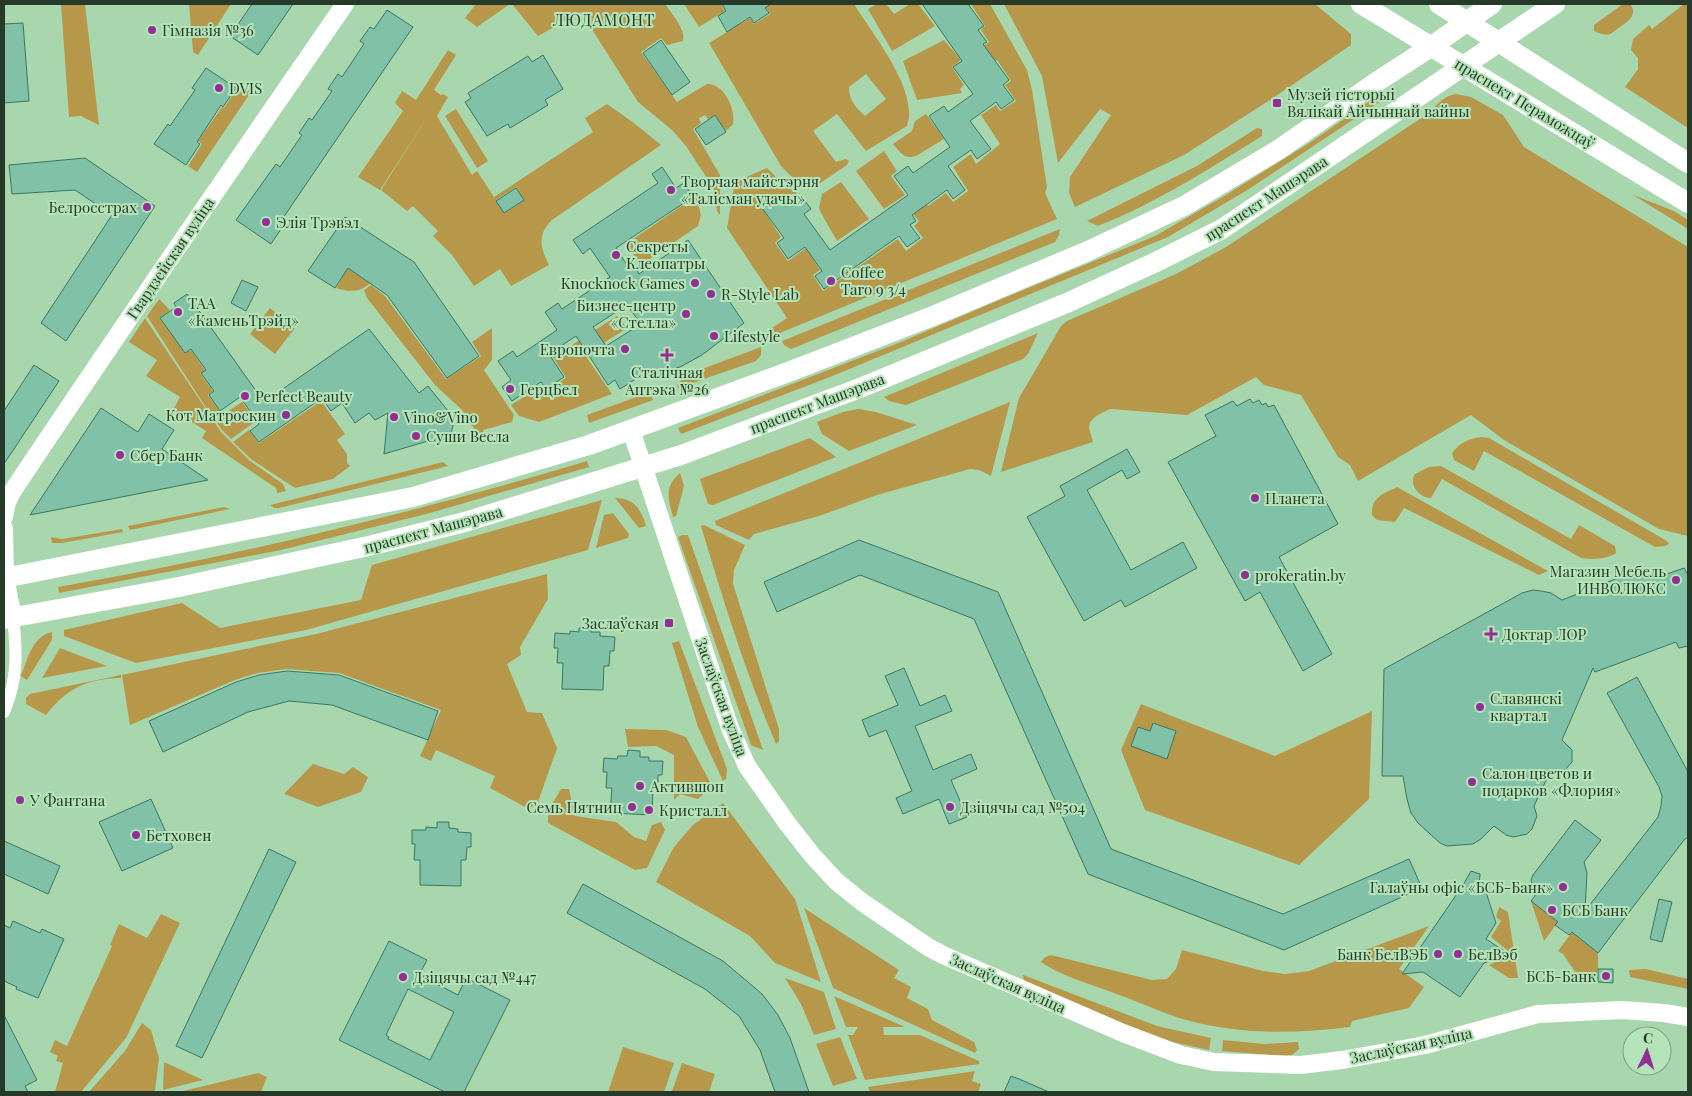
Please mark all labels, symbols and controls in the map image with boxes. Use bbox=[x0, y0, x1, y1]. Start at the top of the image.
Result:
district label: ЛЮДАМОНТ bbox=[552, 9, 655, 30]
place label: Гімназія №36 bbox=[162, 20, 254, 40]
marker: Гімназія №36 bbox=[146, 24, 158, 36]
street label: праспект Пераможцаў bbox=[1451, 53, 1599, 153]
place label: DVIS bbox=[229, 78, 262, 98]
marker: DVIS bbox=[213, 82, 225, 94]
place label: Музей гісторыі Вялікай Айчыннай вайны bbox=[1287, 84, 1470, 121]
marker: Музей гісторыі Вялікай Айчыннай вайны bbox=[1271, 97, 1283, 109]
street label: праспект Машэрава bbox=[1201, 151, 1332, 245]
place label: Творчая майстэрня «Талісман удачы» bbox=[681, 171, 819, 208]
marker: Творчая майстэрня «Талісман удачы» bbox=[665, 184, 677, 196]
street label: Гвардзейская вуліца bbox=[122, 193, 218, 323]
place label: Белросстрах bbox=[49, 197, 137, 217]
marker: Белросстрах bbox=[141, 201, 153, 213]
place label: Элія Трэвэл bbox=[276, 212, 360, 232]
marker: Элія Трэвэл bbox=[260, 216, 272, 228]
place label: Секреты Клеопатры bbox=[626, 236, 705, 273]
marker: Секреты Клеопатры bbox=[610, 249, 622, 261]
place label: Coffee Taro 9 3/4 bbox=[841, 262, 906, 299]
place label: Knocknock Games bbox=[561, 273, 685, 293]
marker: Coffee Taro 9 3/4 bbox=[825, 275, 837, 287]
marker: Knocknock Games bbox=[689, 277, 701, 289]
place label: R-Style Lab bbox=[721, 284, 799, 304]
marker: R-Style Lab bbox=[705, 288, 717, 300]
place label: ТАА «КаменьТрэйд» bbox=[188, 293, 299, 330]
place label: Бизнес-центр «Стелла» bbox=[576, 295, 676, 332]
marker: ТАА «КаменьТрэйд» bbox=[172, 306, 184, 318]
marker: Бизнес-центр «Стелла» bbox=[680, 308, 692, 320]
place label: Lifestyle bbox=[724, 326, 780, 346]
marker: Lifestyle bbox=[708, 330, 720, 342]
place label: Европочта bbox=[540, 339, 616, 359]
marker: Европочта bbox=[619, 343, 631, 355]
marker: Сталічная Аптэка №26 bbox=[661, 349, 673, 361]
place label: Сталічная Аптэка №26 bbox=[624, 362, 709, 399]
street label: праспект Машэрава bbox=[747, 368, 888, 438]
place label: ГерцБел bbox=[520, 379, 578, 399]
marker: ГерцБел bbox=[504, 383, 516, 395]
place label: Perfect Beauty bbox=[255, 386, 353, 406]
marker: Perfect Beauty bbox=[239, 390, 251, 402]
place label: Кот Матроскин bbox=[166, 405, 276, 425]
place label: Vino&Vino bbox=[403, 407, 478, 427]
marker: Кот Матроскин bbox=[280, 409, 292, 421]
marker: Vino&Vino bbox=[388, 411, 400, 423]
place label: Суши Весла bbox=[426, 426, 510, 446]
marker: Суши Весла bbox=[410, 430, 422, 442]
place label: Сбер Банк bbox=[130, 445, 203, 465]
marker: Сбер Банк bbox=[114, 449, 126, 461]
place label: Планета bbox=[1265, 488, 1325, 508]
marker: Планета bbox=[1249, 492, 1261, 504]
street label: праспект Машэрава bbox=[362, 501, 505, 557]
place label: Магазин Мебель ИНВОЛЮКС bbox=[1550, 561, 1666, 598]
place label: prokeratin.by bbox=[1255, 565, 1346, 585]
marker: prokeratin.by bbox=[1239, 569, 1251, 581]
marker: Магазин Мебель ИНВОЛЮКС bbox=[1670, 574, 1682, 586]
place label: Заслаўская bbox=[582, 613, 659, 633]
marker: Заслаўская bbox=[663, 617, 675, 629]
place label: Доктар ЛОР bbox=[1502, 624, 1586, 644]
marker: Доктар ЛОР bbox=[1484, 627, 1498, 641]
street label: Заслаўская вуліца bbox=[691, 635, 753, 759]
place label: Славянскі квартал bbox=[1490, 688, 1563, 725]
marker: Славянскі квартал bbox=[1474, 701, 1486, 713]
place label: Салон цветов и подарков «Флория» bbox=[1482, 763, 1622, 800]
place label: Актившоп bbox=[649, 776, 724, 796]
marker: Салон цветов и подарков «Флория» bbox=[1466, 776, 1478, 788]
marker: Актившоп bbox=[634, 780, 646, 792]
place label: У Фантана bbox=[29, 790, 106, 810]
marker: У Фантана bbox=[14, 794, 26, 806]
place label: Семь Пятниц bbox=[526, 797, 622, 817]
place label: Дзіцячы сад №504 bbox=[960, 797, 1085, 817]
place label: Кристалл bbox=[659, 800, 728, 820]
marker: Семь Пятниц bbox=[626, 801, 638, 813]
marker: Дзіцячы сад №504 bbox=[944, 801, 956, 813]
marker: Кристалл bbox=[643, 804, 655, 816]
place label: Бетховен bbox=[146, 825, 212, 845]
marker: Бетховен bbox=[130, 829, 142, 841]
place label: Галаўны офіс «БСБ-Банк» bbox=[1370, 877, 1553, 897]
marker: Галаўны офіс «БСБ-Банк» bbox=[1557, 881, 1569, 893]
place label: БСБ Банк bbox=[1562, 900, 1629, 920]
marker: БСБ Банк bbox=[1546, 904, 1558, 916]
place label: Банк БелВЭБ bbox=[1337, 944, 1428, 964]
place label: БелВэб bbox=[1468, 944, 1518, 964]
marker: Банк БелВЭБ bbox=[1432, 948, 1444, 960]
marker: БелВэб bbox=[1452, 948, 1464, 960]
street label: Заслаўская вуліца bbox=[947, 949, 1069, 1018]
place label: БСБ-Банк bbox=[1526, 966, 1596, 986]
place label: Дзіцячы сад №447 bbox=[413, 967, 536, 987]
marker: БСБ-Банк bbox=[1600, 970, 1612, 982]
marker: Дзіцячы сад №447 bbox=[397, 971, 409, 983]
street label: Заслаўская вуліца bbox=[1348, 1022, 1475, 1068]
north arrow bbox=[1622, 1026, 1672, 1076]
text: С bbox=[1642, 1028, 1654, 1047]

